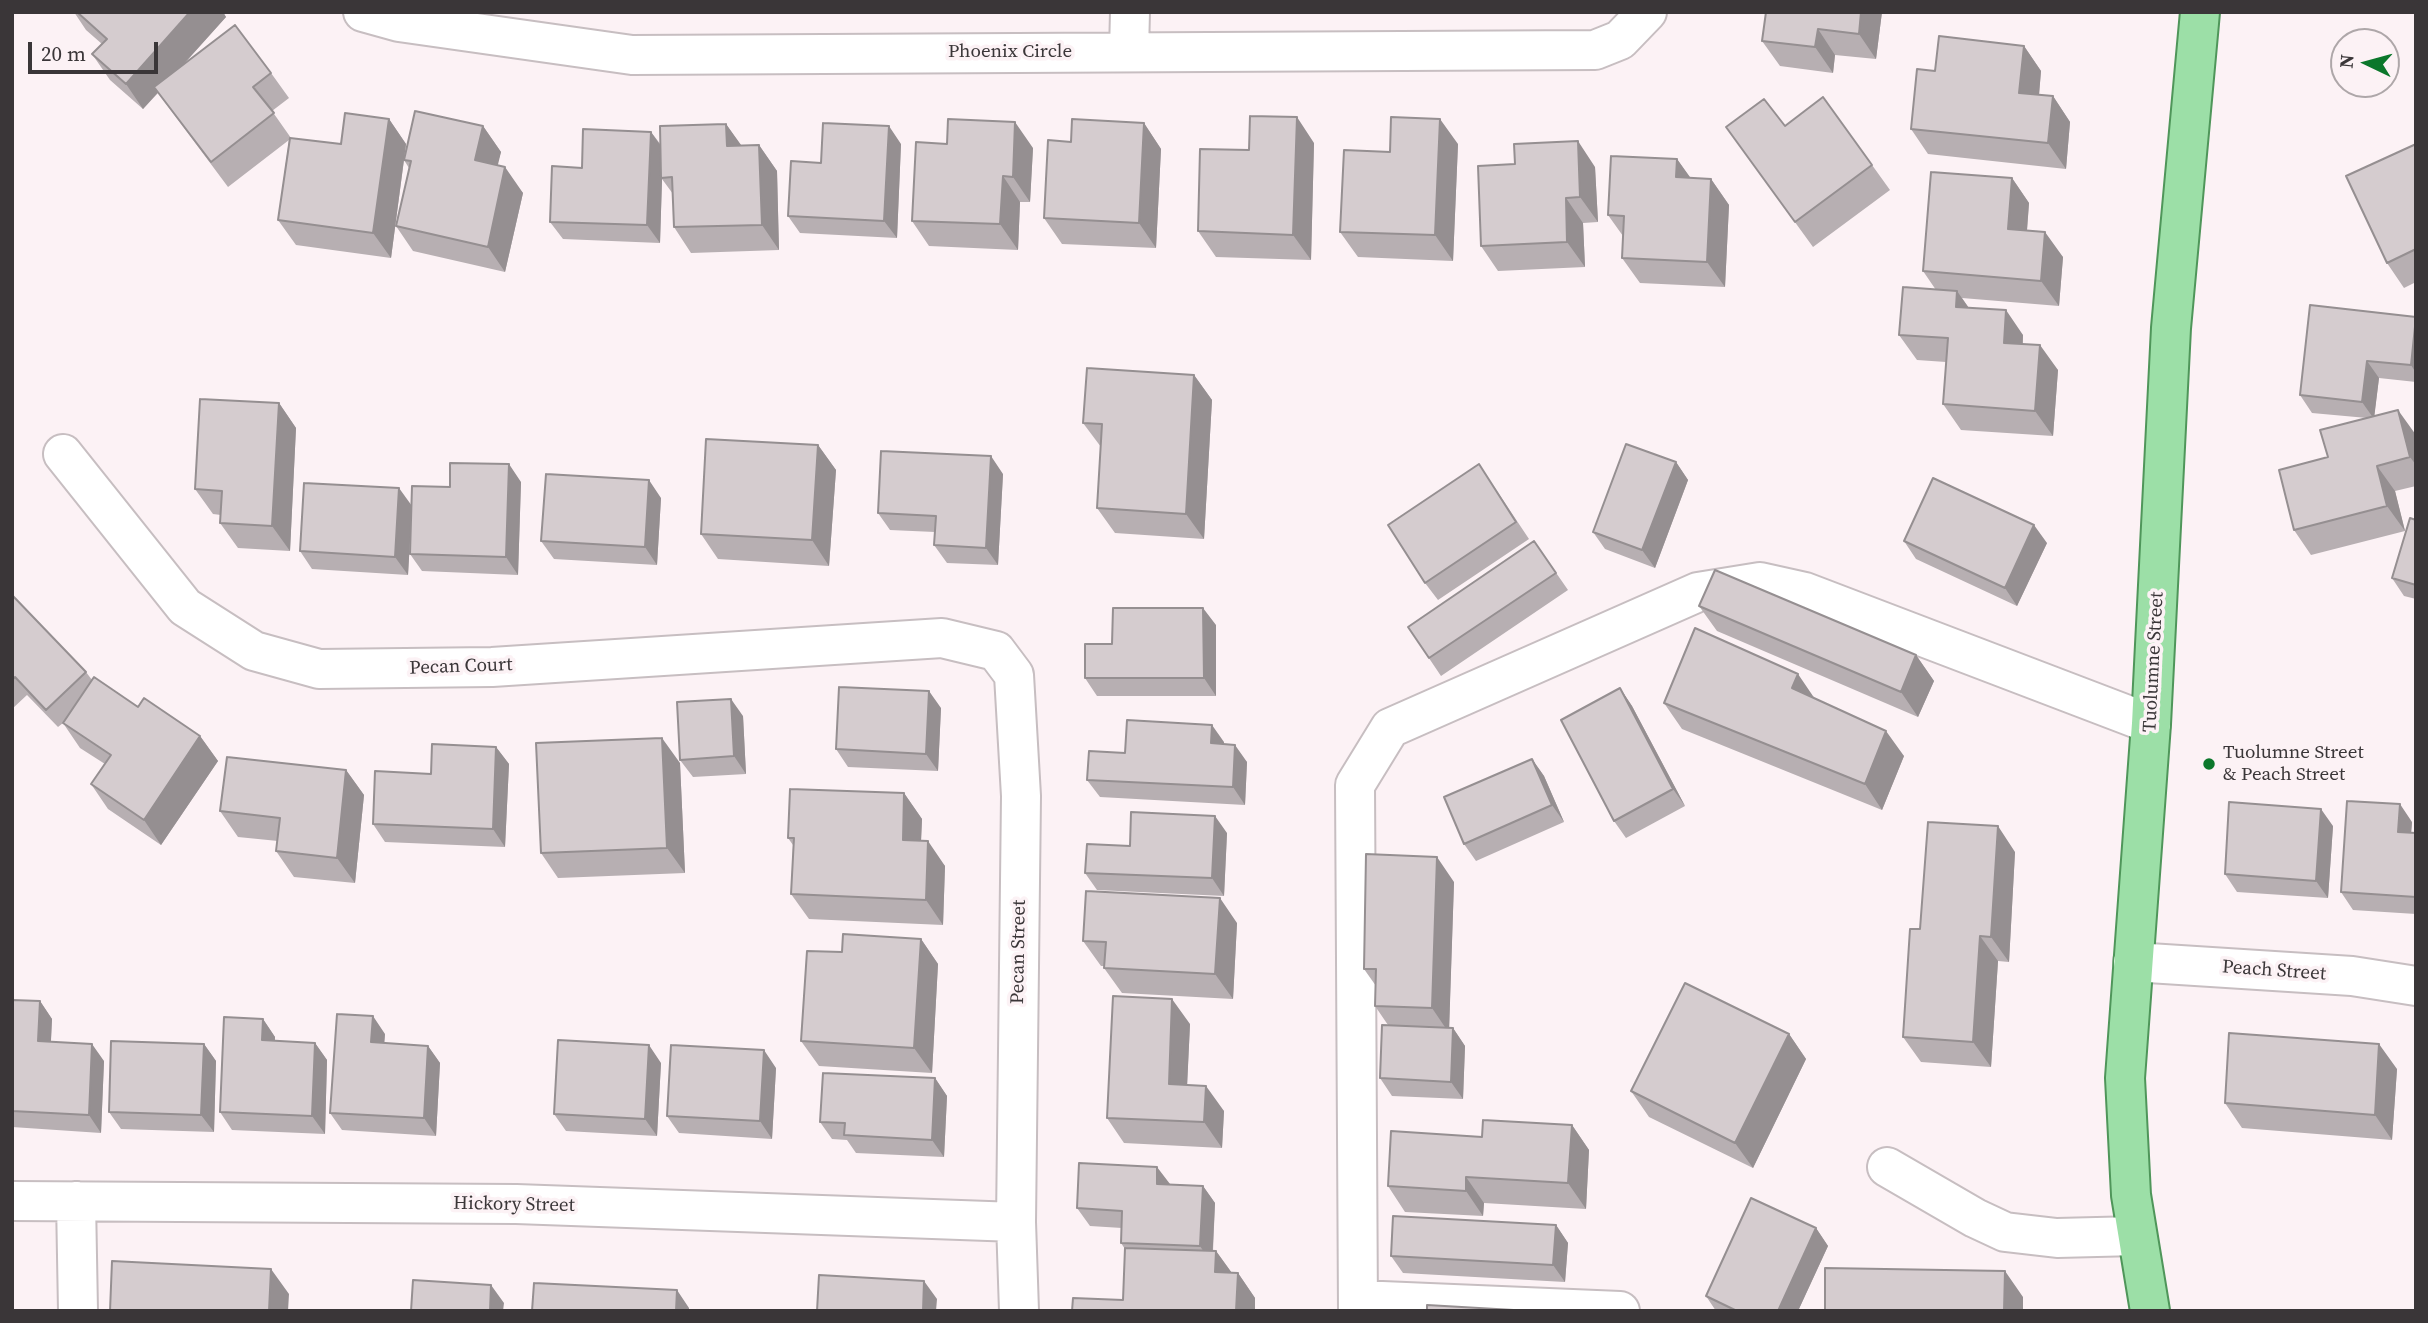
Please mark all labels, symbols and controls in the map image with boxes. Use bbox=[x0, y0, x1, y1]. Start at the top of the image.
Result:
scale bar bbox=[32, 28, 161, 72]
north arrow bbox=[2330, 28, 2400, 98]
text: 20 m bbox=[41, 39, 86, 68]
street label: Phoenix Circle bbox=[948, 41, 1072, 63]
text: N bbox=[2333, 53, 2360, 69]
street label: Tuolumne Street bbox=[2139, 591, 2169, 733]
street label: Pecan Court bbox=[409, 654, 513, 680]
place label: Tuolumne Street & Peach Street bbox=[2223, 742, 2364, 786]
marker: Tuolumne Street & Peach Street bbox=[2201, 756, 2217, 772]
street label: Pecan Street bbox=[1007, 900, 1031, 1004]
street label: Peach Street bbox=[2221, 956, 2327, 986]
street label: Hickory Street bbox=[453, 1193, 575, 1217]

